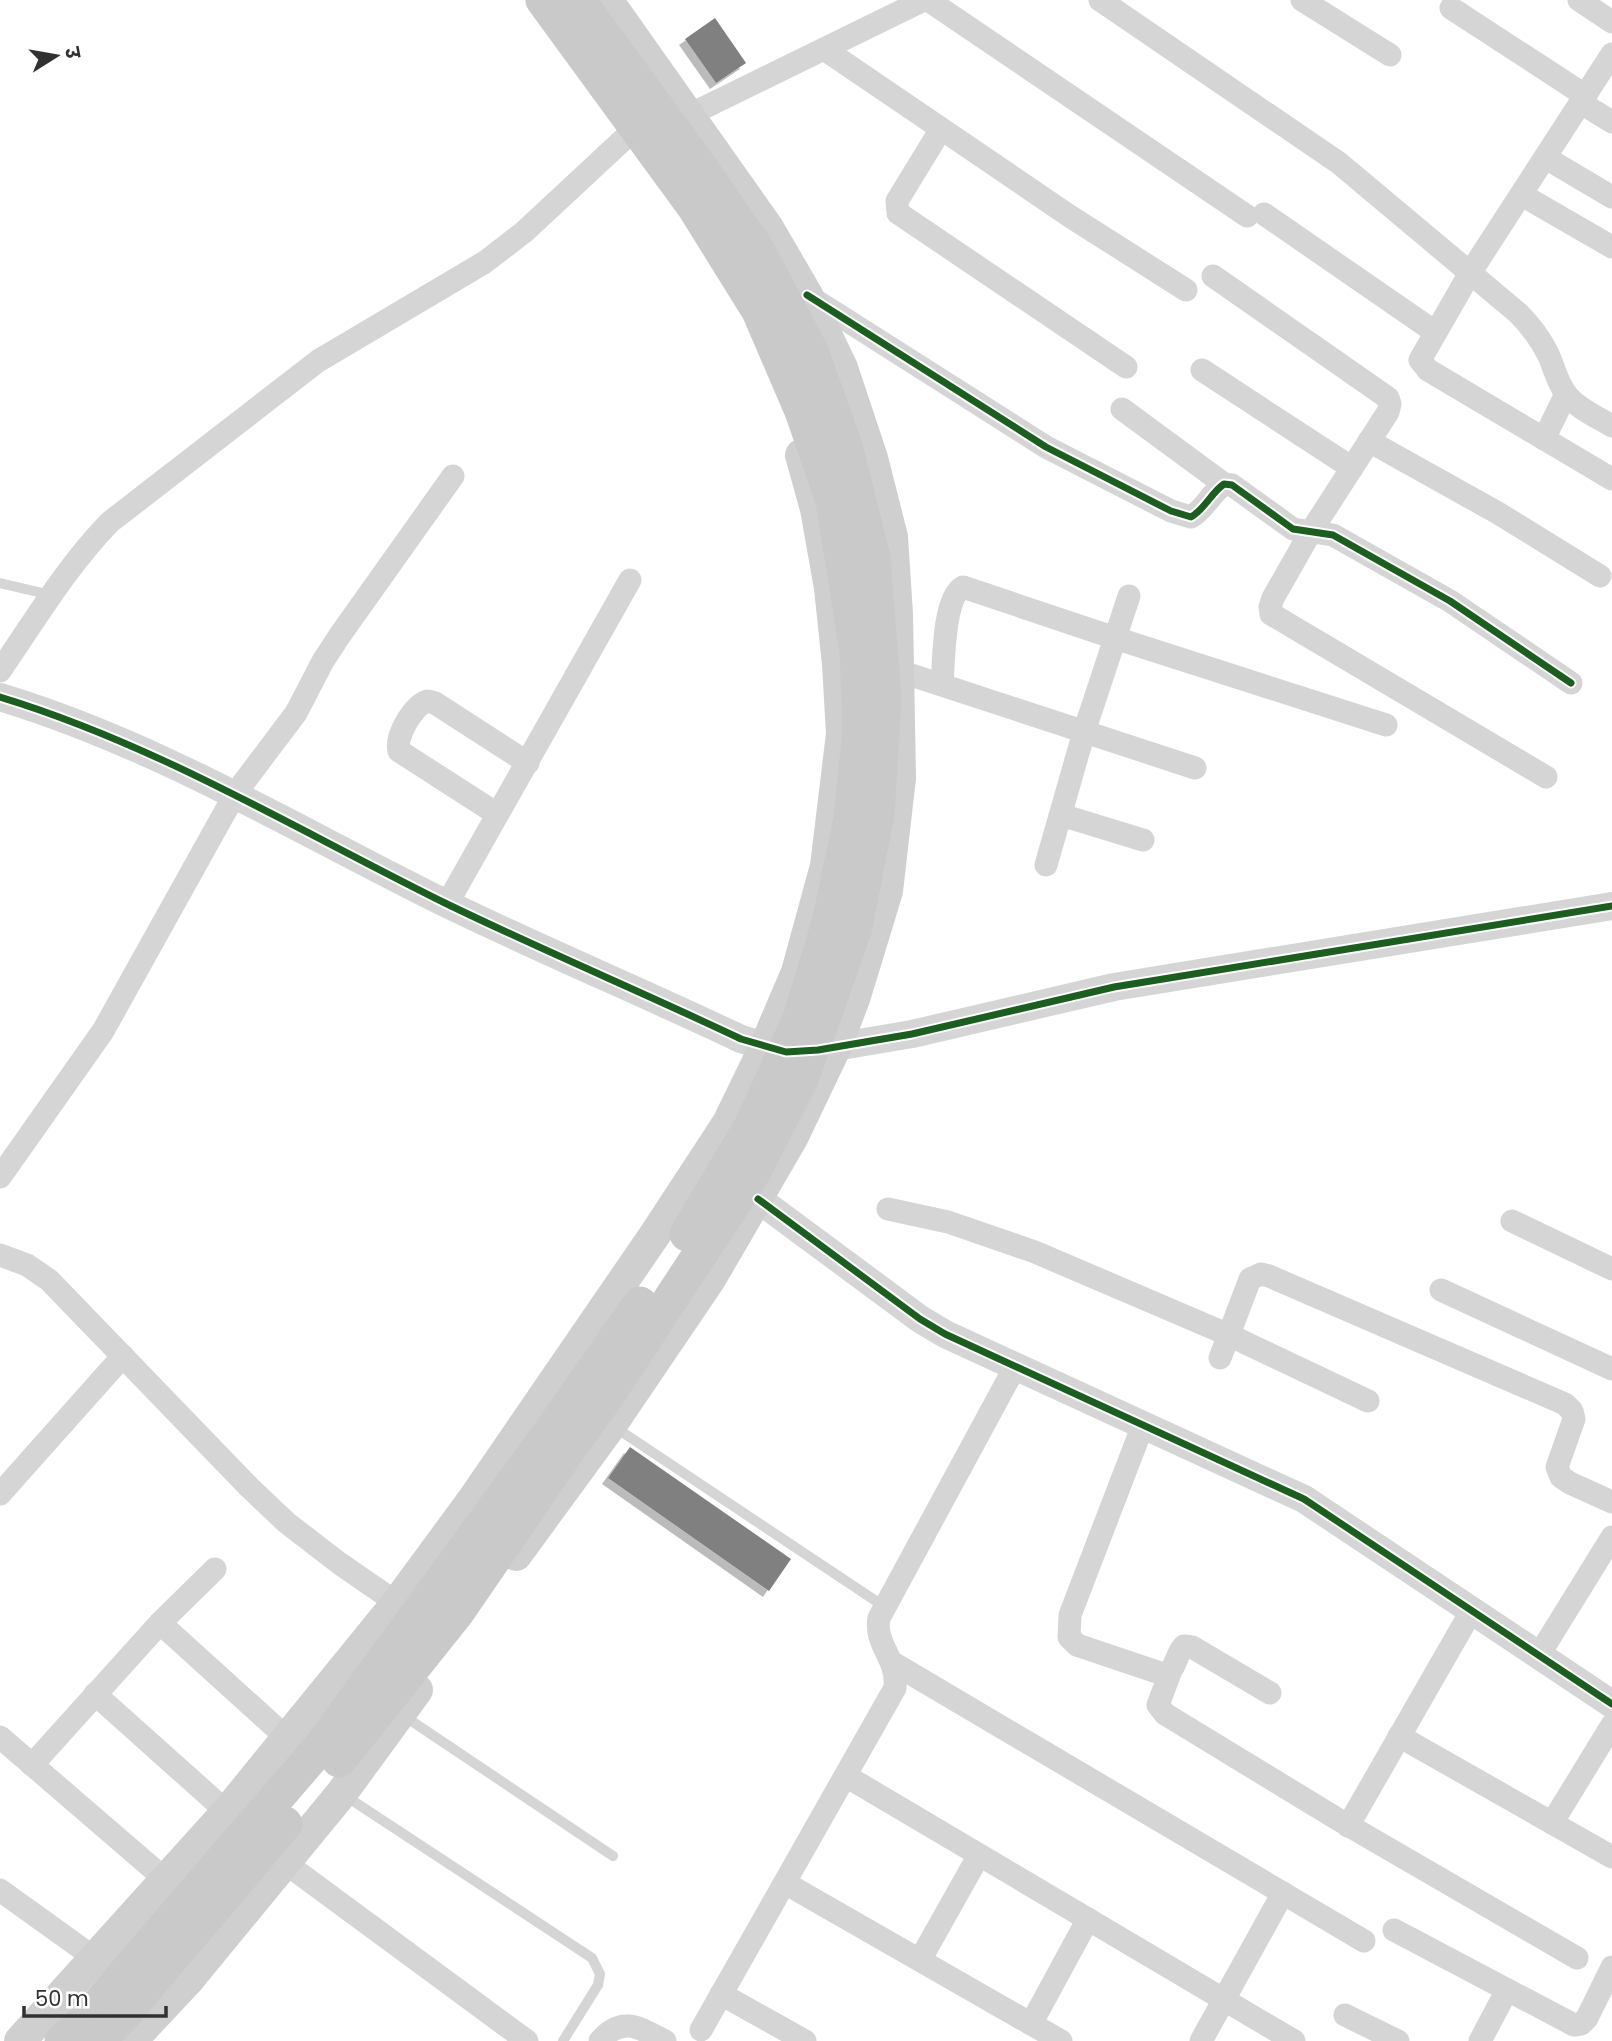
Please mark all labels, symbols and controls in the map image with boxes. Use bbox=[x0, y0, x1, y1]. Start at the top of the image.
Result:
north arrow bbox=[21, 21, 91, 91]
text: उ bbox=[58, 44, 87, 62]
scale bar bbox=[24, 1974, 166, 2018]
text: 50 m bbox=[35, 1984, 89, 2013]

